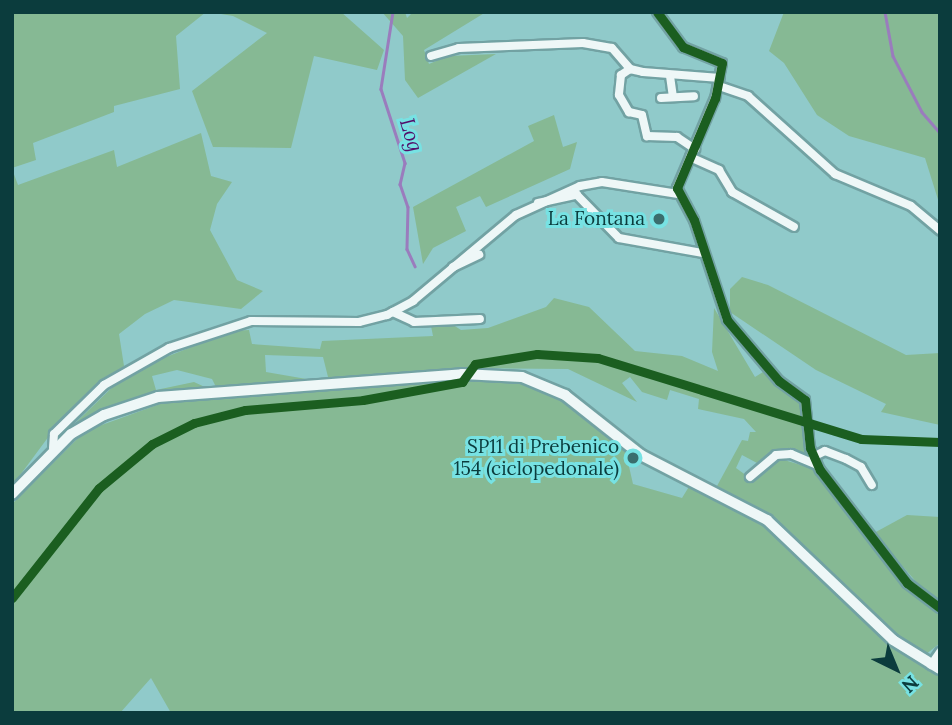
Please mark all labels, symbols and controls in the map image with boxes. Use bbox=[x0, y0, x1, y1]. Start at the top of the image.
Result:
water label: Log bbox=[394, 115, 428, 155]
place label: La Fontana bbox=[548, 208, 645, 230]
marker: La Fontana bbox=[651, 211, 667, 227]
place label: SP11 di Prebenico 154 (ciclopedonale) bbox=[454, 436, 619, 480]
marker: SP11 di Prebenico 154 (ciclopedonale) bbox=[625, 450, 641, 466]
north arrow bbox=[861, 634, 931, 704]
text: N bbox=[897, 671, 924, 698]

